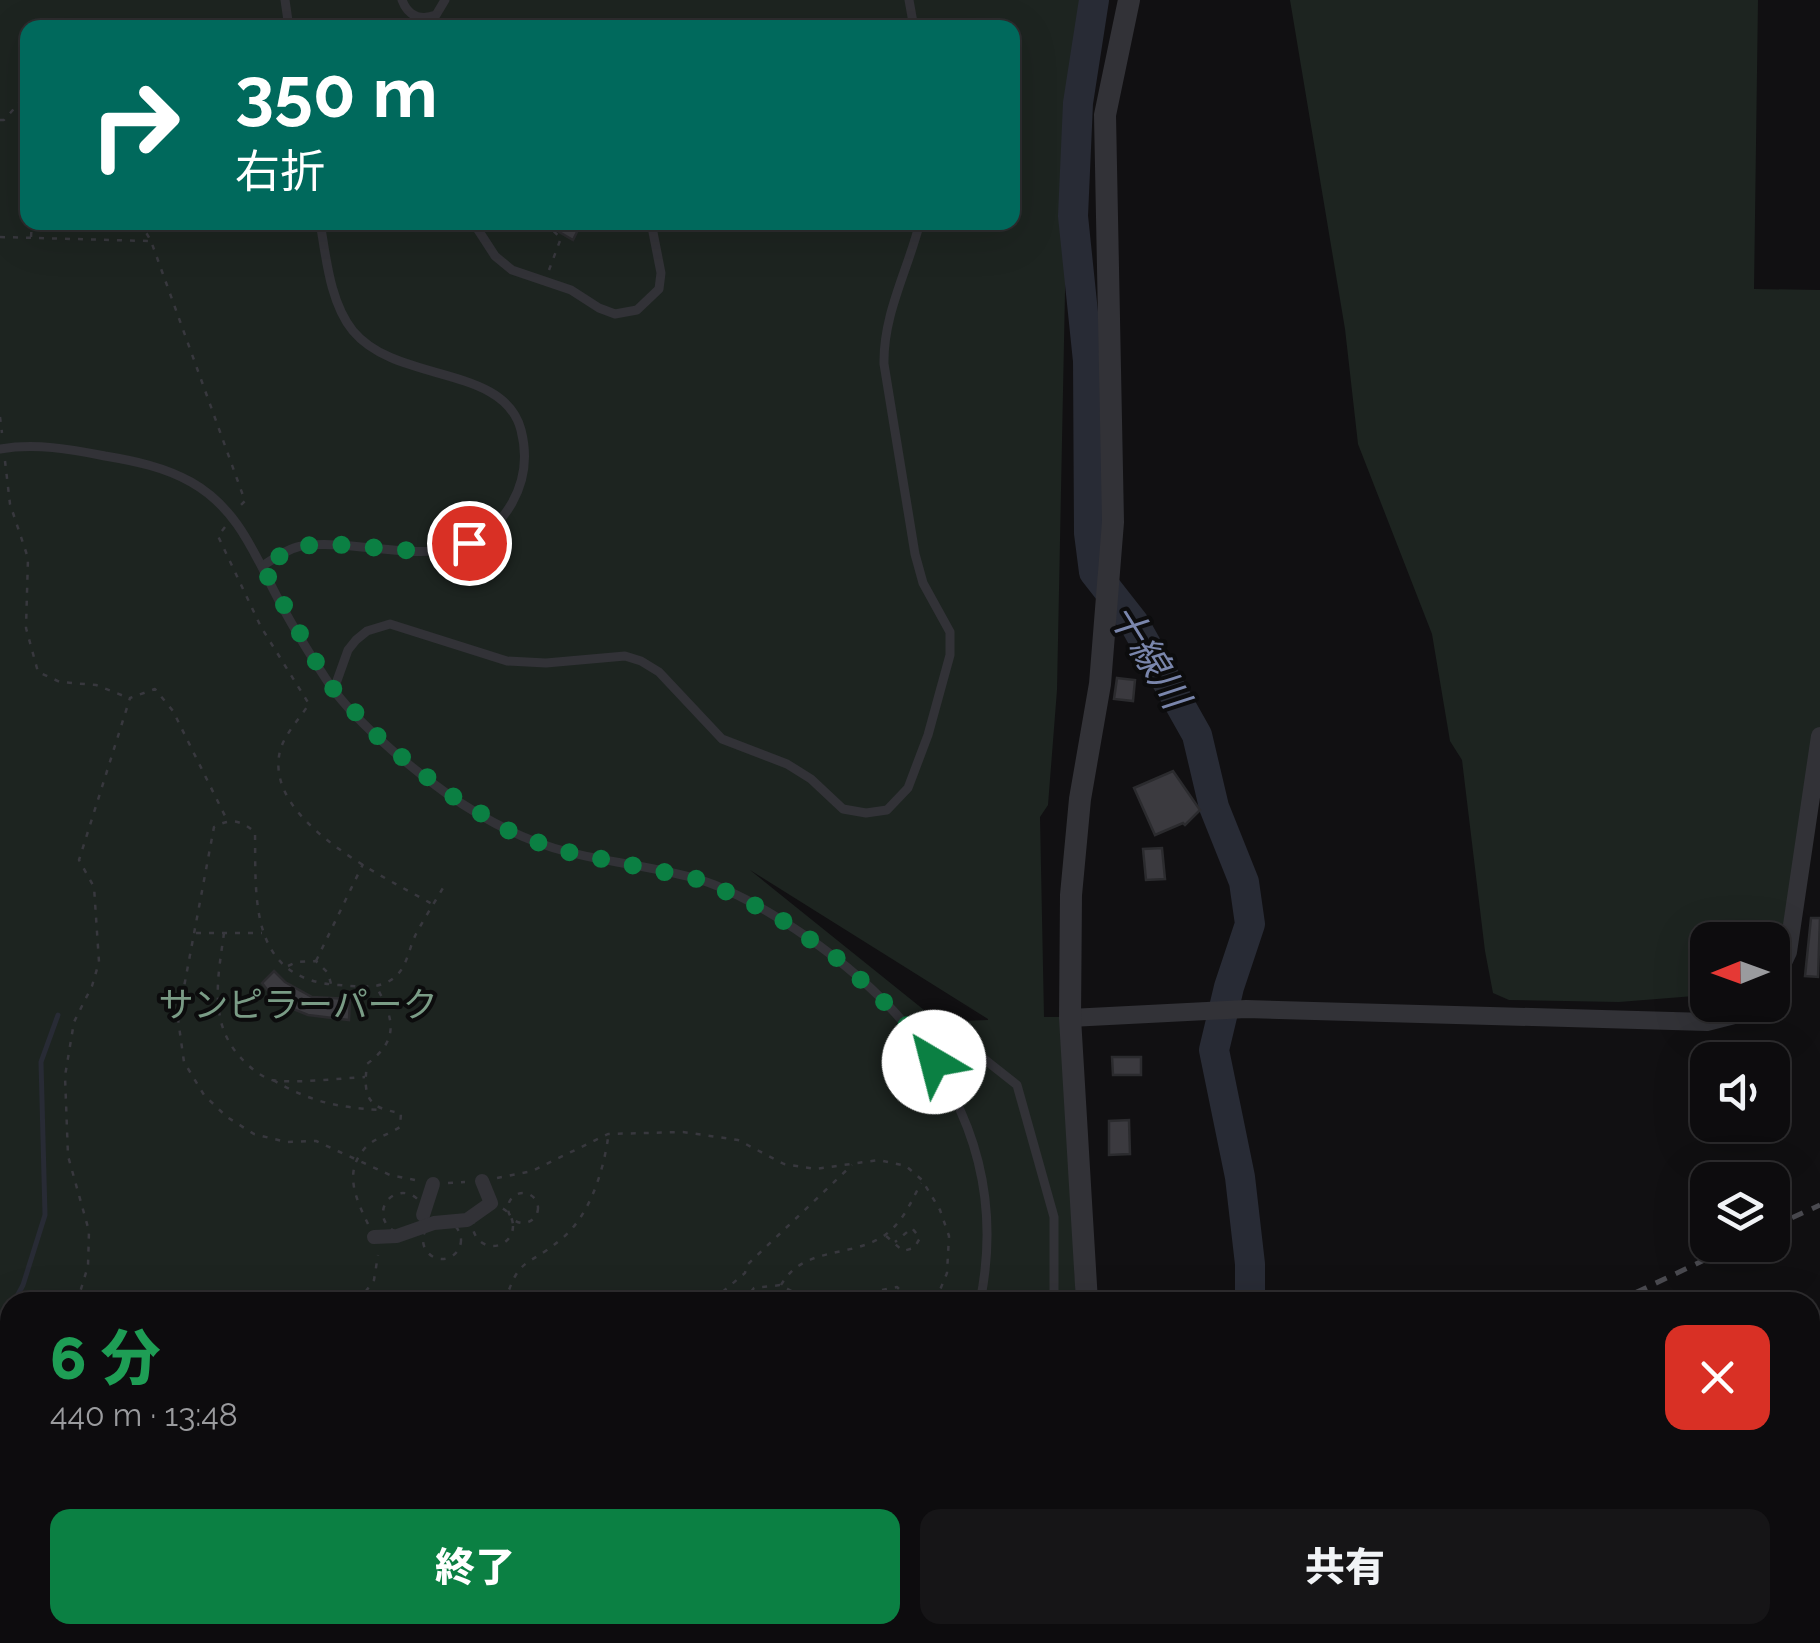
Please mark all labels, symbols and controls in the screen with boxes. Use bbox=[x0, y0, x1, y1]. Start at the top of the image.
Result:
text: 350 m bbox=[235, 51, 438, 133]
icon: right bbox=[70, 60, 200, 190]
text: 右折 bbox=[235, 145, 325, 198]
pin bbox=[427, 501, 512, 586]
icon: arrive bbox=[442, 516, 497, 571]
water label: 十線川 bbox=[1100, 595, 1201, 719]
north arrow bbox=[1690, 922, 1790, 1022]
map controls bbox=[1690, 922, 1790, 1262]
park label: サンピラーパーク bbox=[158, 984, 438, 1025]
position arrow bbox=[882, 1010, 986, 1114]
button: sound bbox=[1690, 1042, 1790, 1142]
button: layers bbox=[1690, 1162, 1790, 1262]
text: 6 分 bbox=[50, 1323, 160, 1393]
button: close bbox=[1665, 1325, 1770, 1430]
text: 440 m · 13:48 bbox=[50, 1396, 238, 1433]
button: 終了 bbox=[50, 1509, 900, 1624]
button: 共有 bbox=[920, 1509, 1770, 1624]

